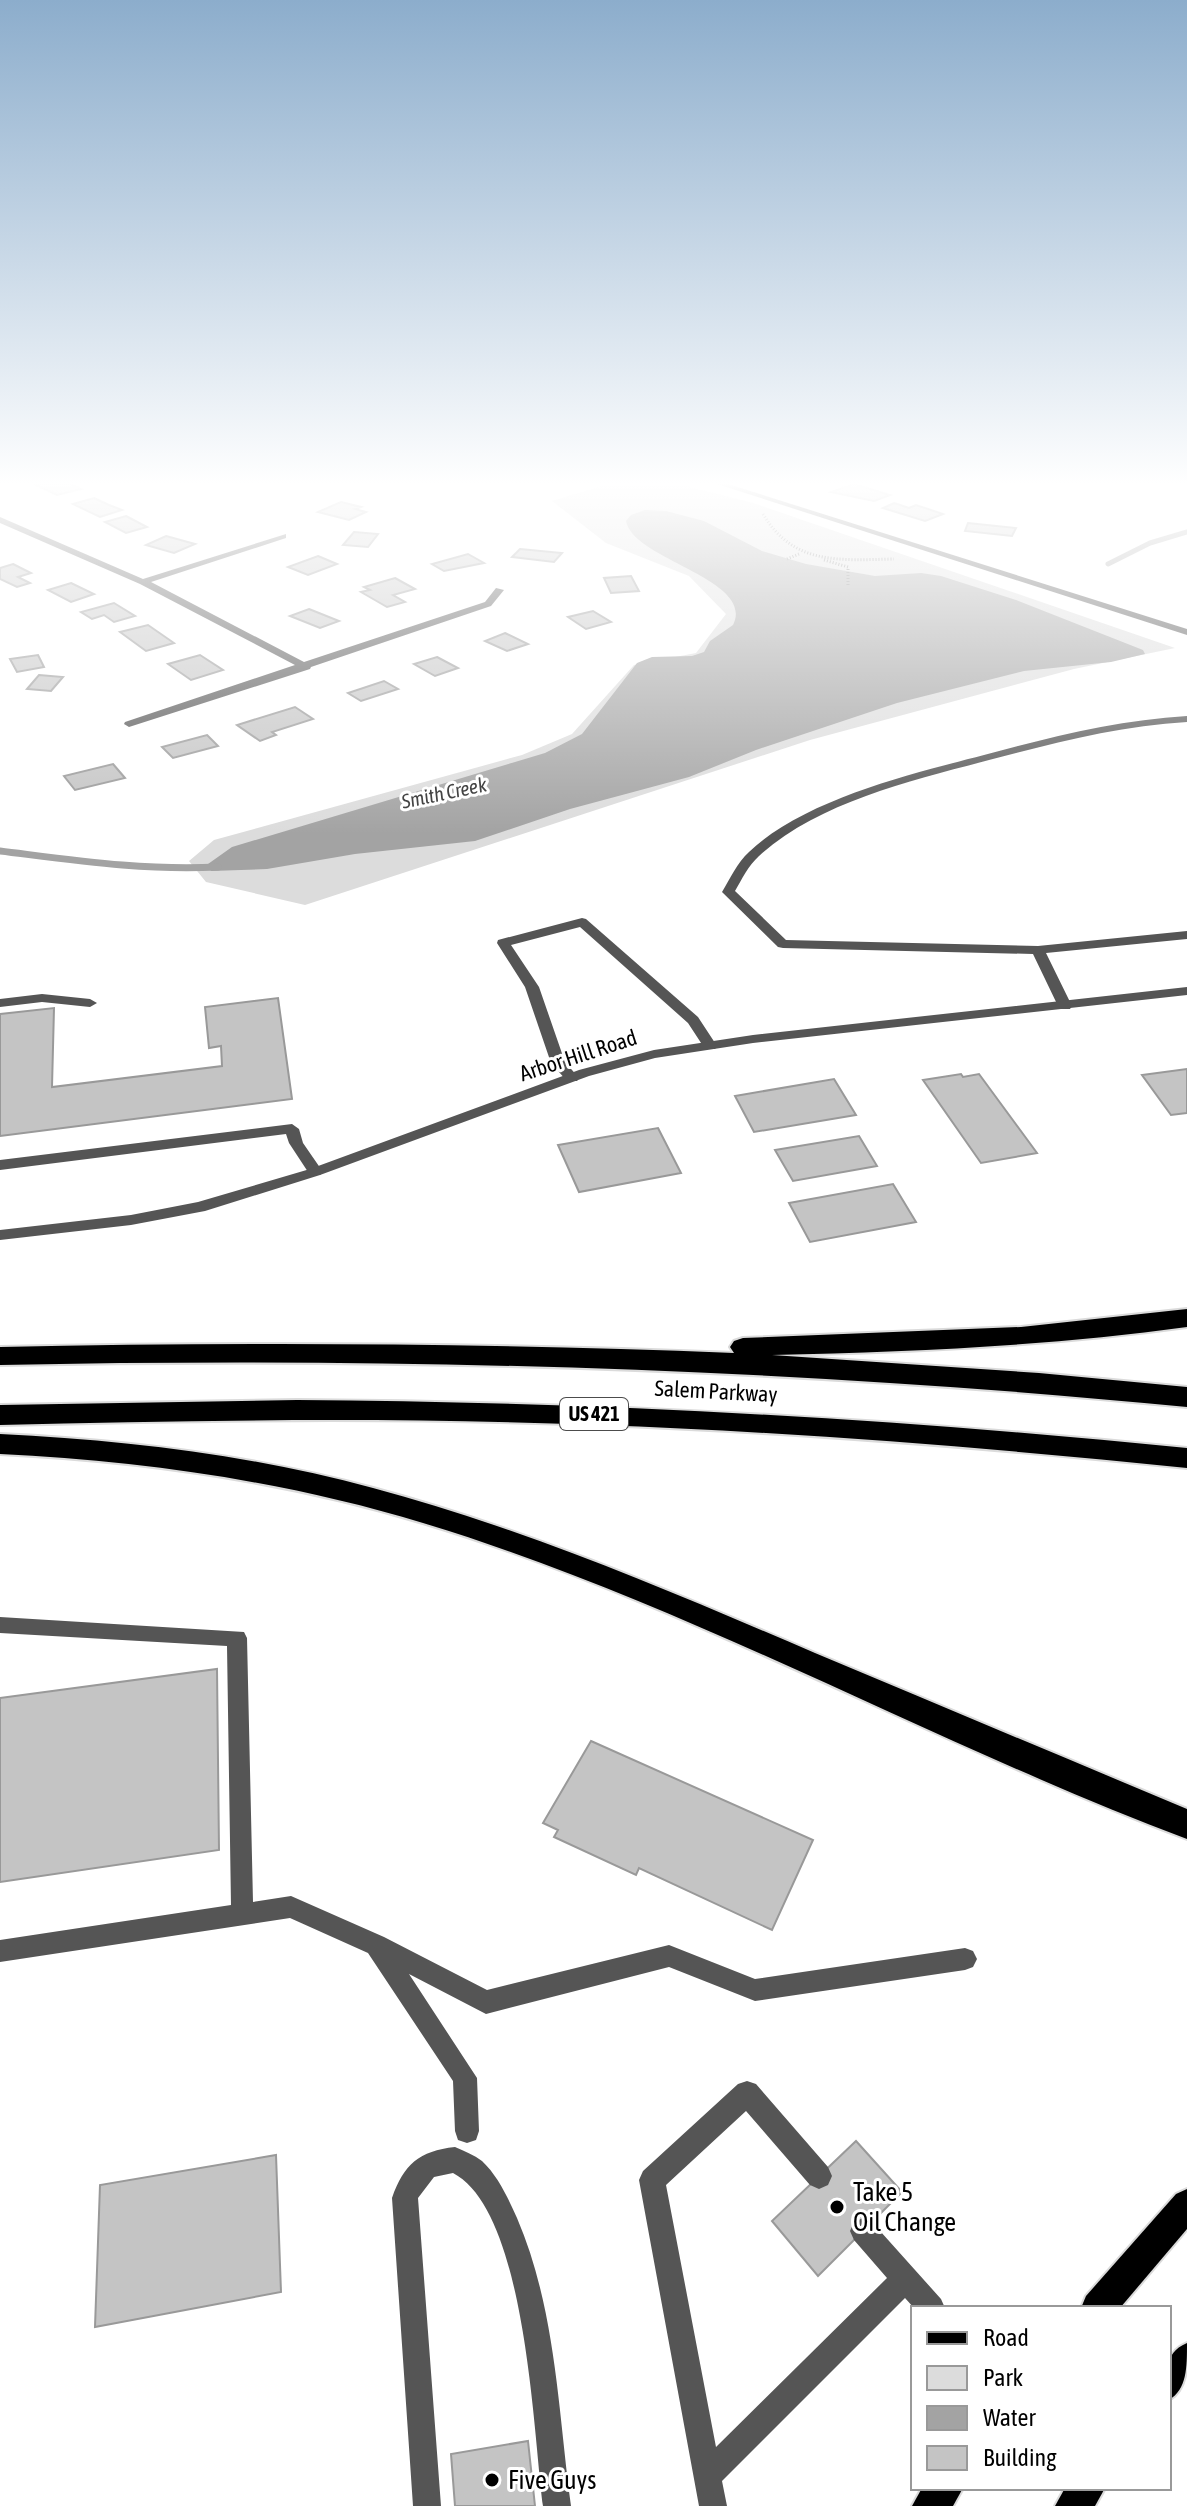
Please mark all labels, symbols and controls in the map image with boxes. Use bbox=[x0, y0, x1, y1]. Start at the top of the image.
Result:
water label: Smith Creek bbox=[398, 772, 489, 813]
street label: Arbor Hill Road bbox=[516, 1024, 640, 1086]
street label: Salem Parkway bbox=[654, 1375, 778, 1407]
road number: US 421 bbox=[560, 1398, 628, 1430]
place label: Take 5 Oil Change bbox=[853, 2177, 956, 2237]
marker: Take 5 Oil Change bbox=[828, 2198, 846, 2216]
legend bbox=[911, 2306, 1171, 2490]
text: Road bbox=[983, 2324, 1029, 2351]
text: Park bbox=[983, 2364, 1024, 2391]
text: Water bbox=[983, 2404, 1036, 2431]
text: Building bbox=[983, 2444, 1057, 2471]
place label: Five Guys bbox=[508, 2465, 597, 2495]
marker: Five Guys bbox=[483, 2471, 501, 2489]

